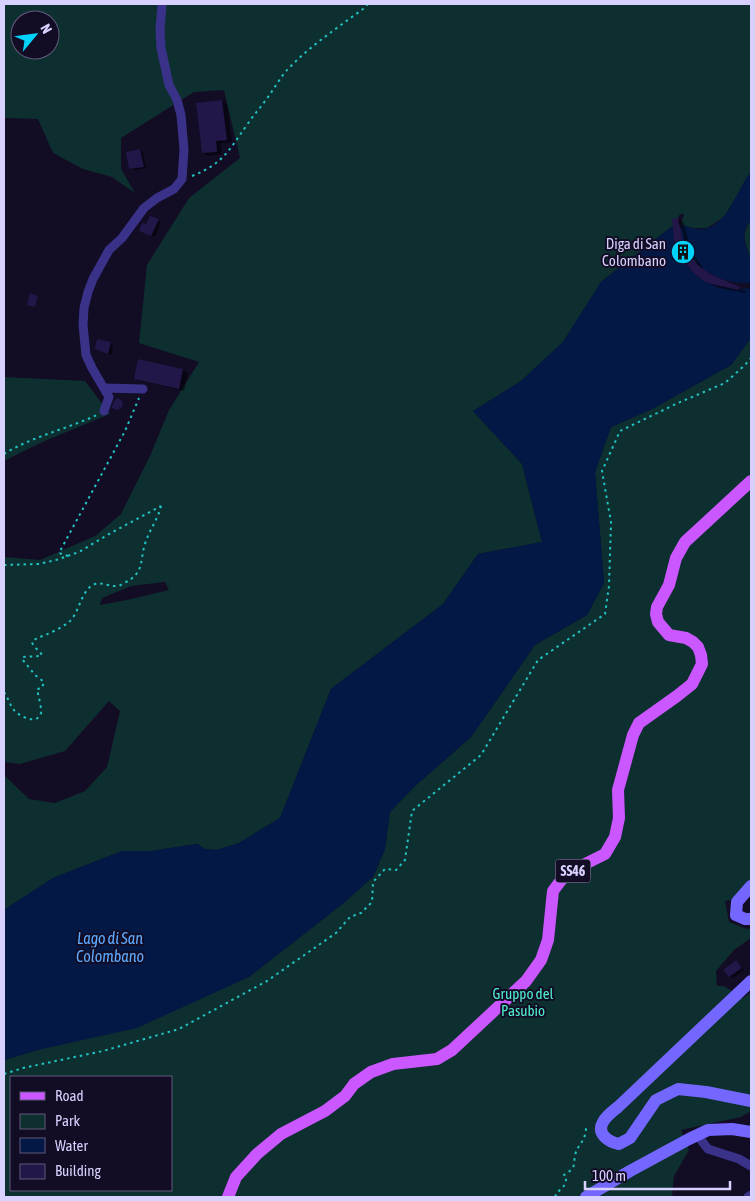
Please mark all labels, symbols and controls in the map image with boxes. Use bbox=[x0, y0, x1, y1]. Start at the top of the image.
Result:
north arrow bbox=[10, 10, 60, 60]
text: N bbox=[37, 21, 55, 36]
place label: Diga di San Colombano bbox=[602, 235, 666, 269]
building icon: Diga di San Colombano bbox=[670, 239, 696, 265]
road number: SS46 bbox=[556, 859, 590, 882]
water label: Lago di San Colombano bbox=[76, 929, 144, 965]
park label: Gruppo del Pasubio bbox=[493, 985, 553, 1019]
legend bbox=[10, 1076, 172, 1191]
text: Road bbox=[55, 1087, 84, 1104]
text: Park bbox=[55, 1112, 80, 1129]
text: Water bbox=[55, 1137, 88, 1154]
scale bar bbox=[585, 1158, 730, 1190]
text: Building bbox=[55, 1162, 101, 1179]
text: 100 m bbox=[592, 1167, 626, 1184]

